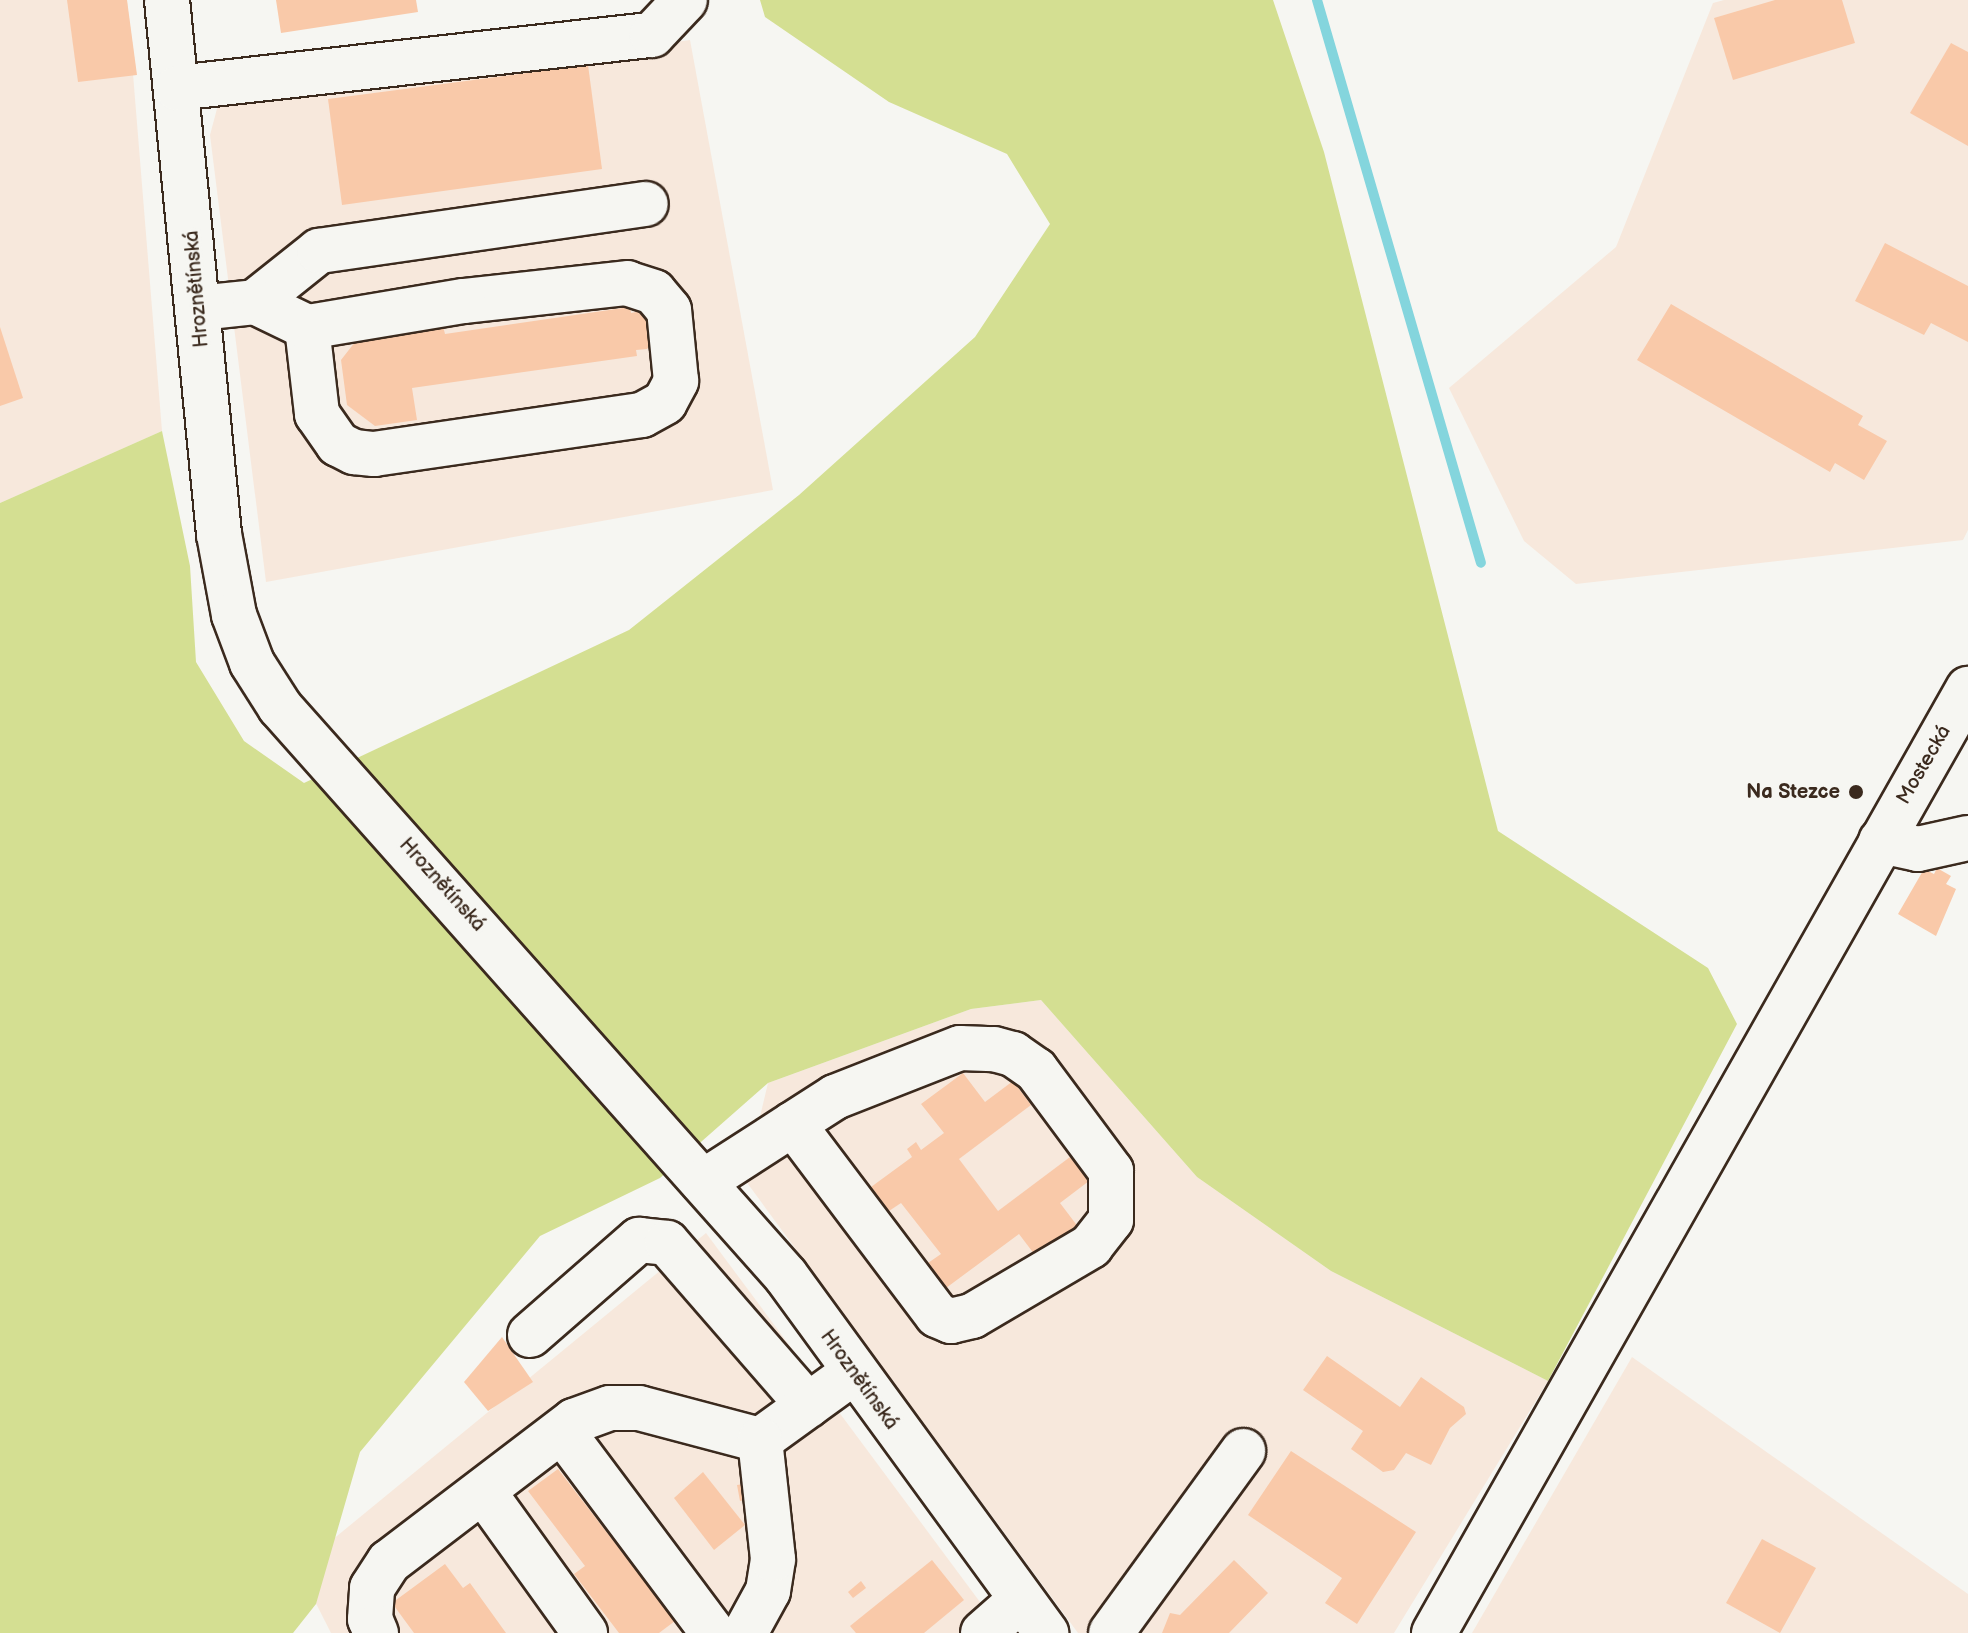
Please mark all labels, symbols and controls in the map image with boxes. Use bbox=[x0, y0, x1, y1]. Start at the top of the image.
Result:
street label: Hroznětínská bbox=[180, 229, 214, 349]
street label: Mostecká bbox=[1892, 721, 1956, 809]
place label: Na Stezce bbox=[1746, 780, 1840, 804]
marker: Na Stezce bbox=[1847, 783, 1865, 801]
street label: Hroznětínská bbox=[394, 833, 490, 937]
street label: Hroznětínská bbox=[815, 1325, 903, 1435]

